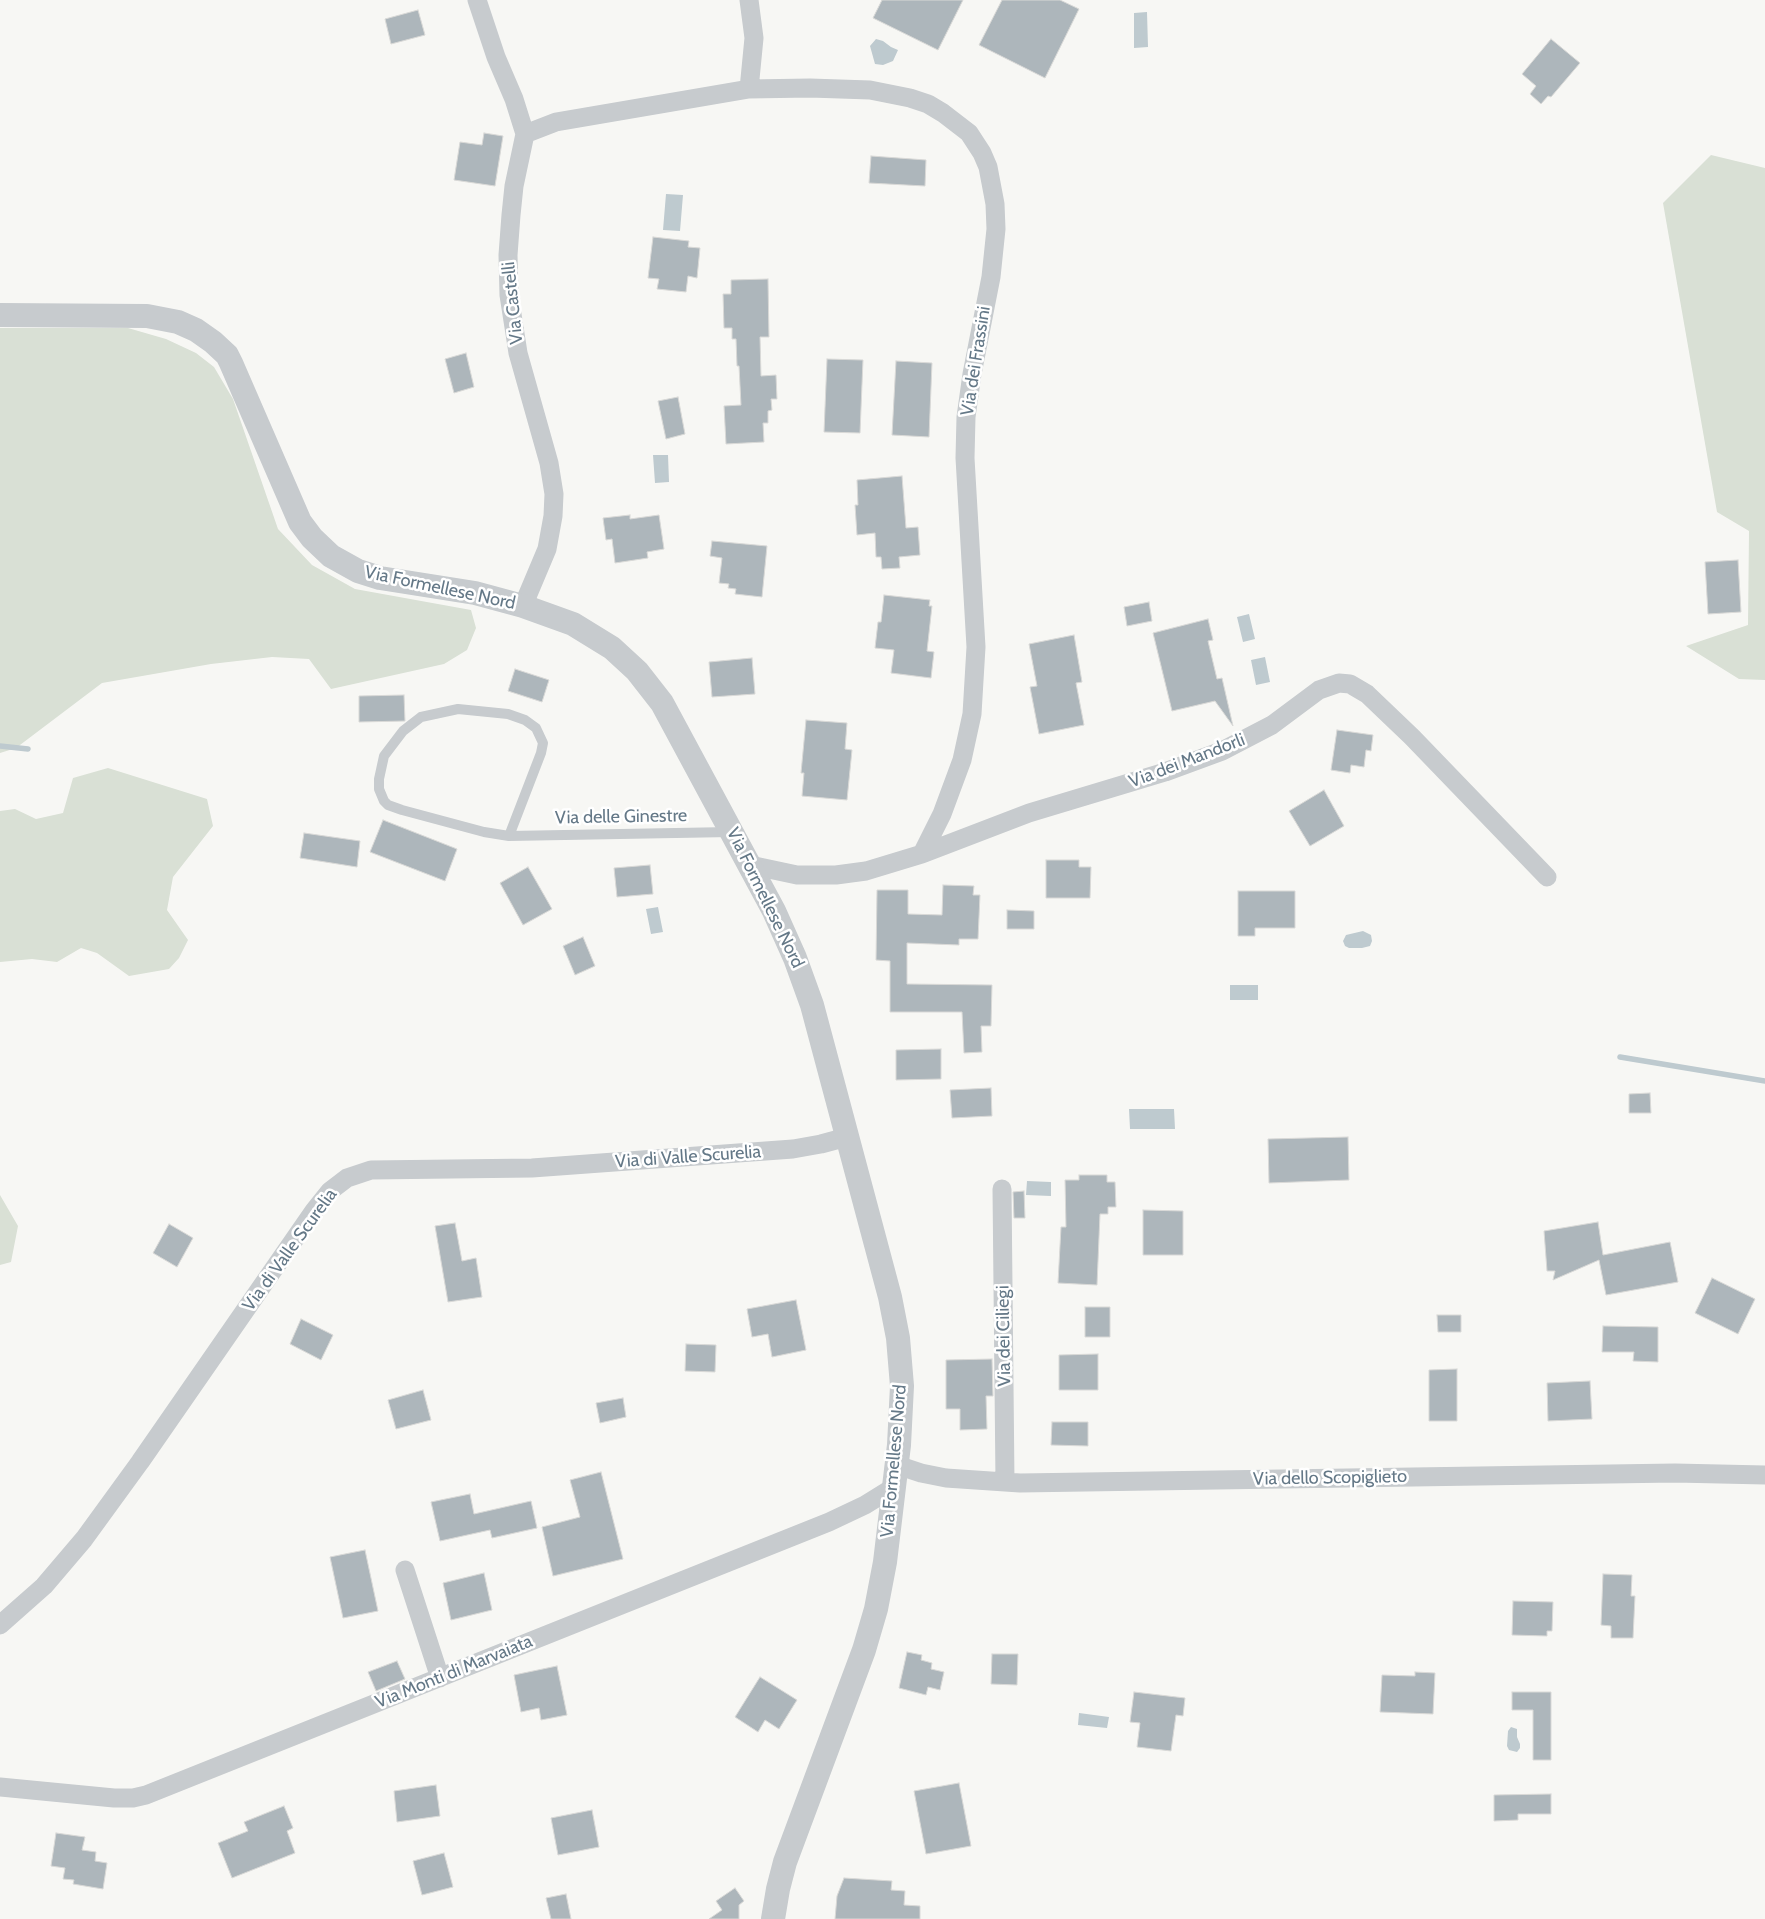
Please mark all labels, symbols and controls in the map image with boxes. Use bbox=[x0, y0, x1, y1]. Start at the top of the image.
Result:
street label: Via Castelli bbox=[498, 261, 528, 345]
street label: Via dei Frassini bbox=[957, 305, 995, 417]
street label: Via Formellese Nord bbox=[363, 561, 517, 615]
street label: Via dei Mandorli bbox=[1126, 729, 1248, 793]
street label: Via delle Ginestre bbox=[555, 805, 687, 829]
street label: Via Formellese Nord bbox=[722, 824, 808, 972]
street label: Via di Valle Scurelia bbox=[614, 1141, 762, 1173]
street label: Via di Valle Scurelia bbox=[238, 1185, 342, 1315]
street label: Via dei Ciliegi bbox=[992, 1285, 1016, 1387]
street label: Via Formellese Nord bbox=[877, 1384, 911, 1538]
street label: Via dello Scopiglieto bbox=[1253, 1466, 1407, 1490]
street label: Via Monti di Marvaiata bbox=[372, 1631, 536, 1713]

